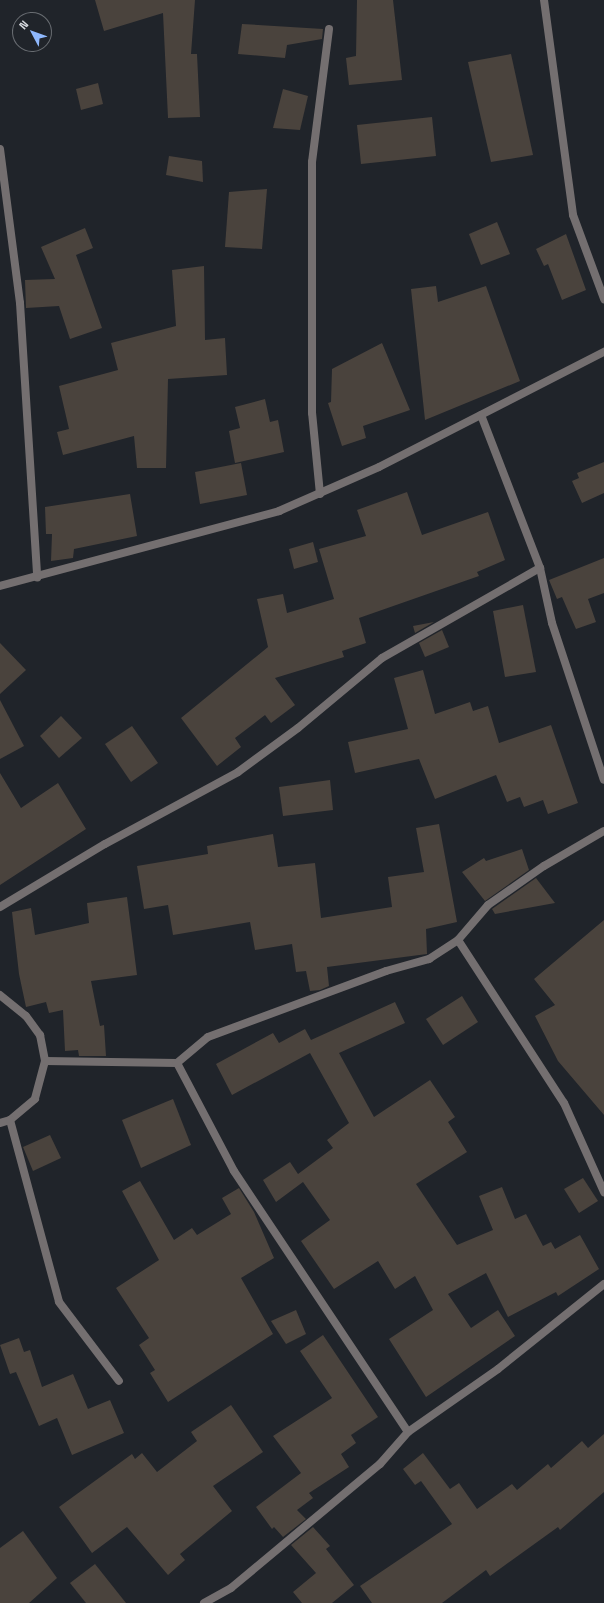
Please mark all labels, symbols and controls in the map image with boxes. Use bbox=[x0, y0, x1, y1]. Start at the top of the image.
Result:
north arrow bbox=[12, 12, 52, 52]
text: N bbox=[16, 17, 31, 32]

